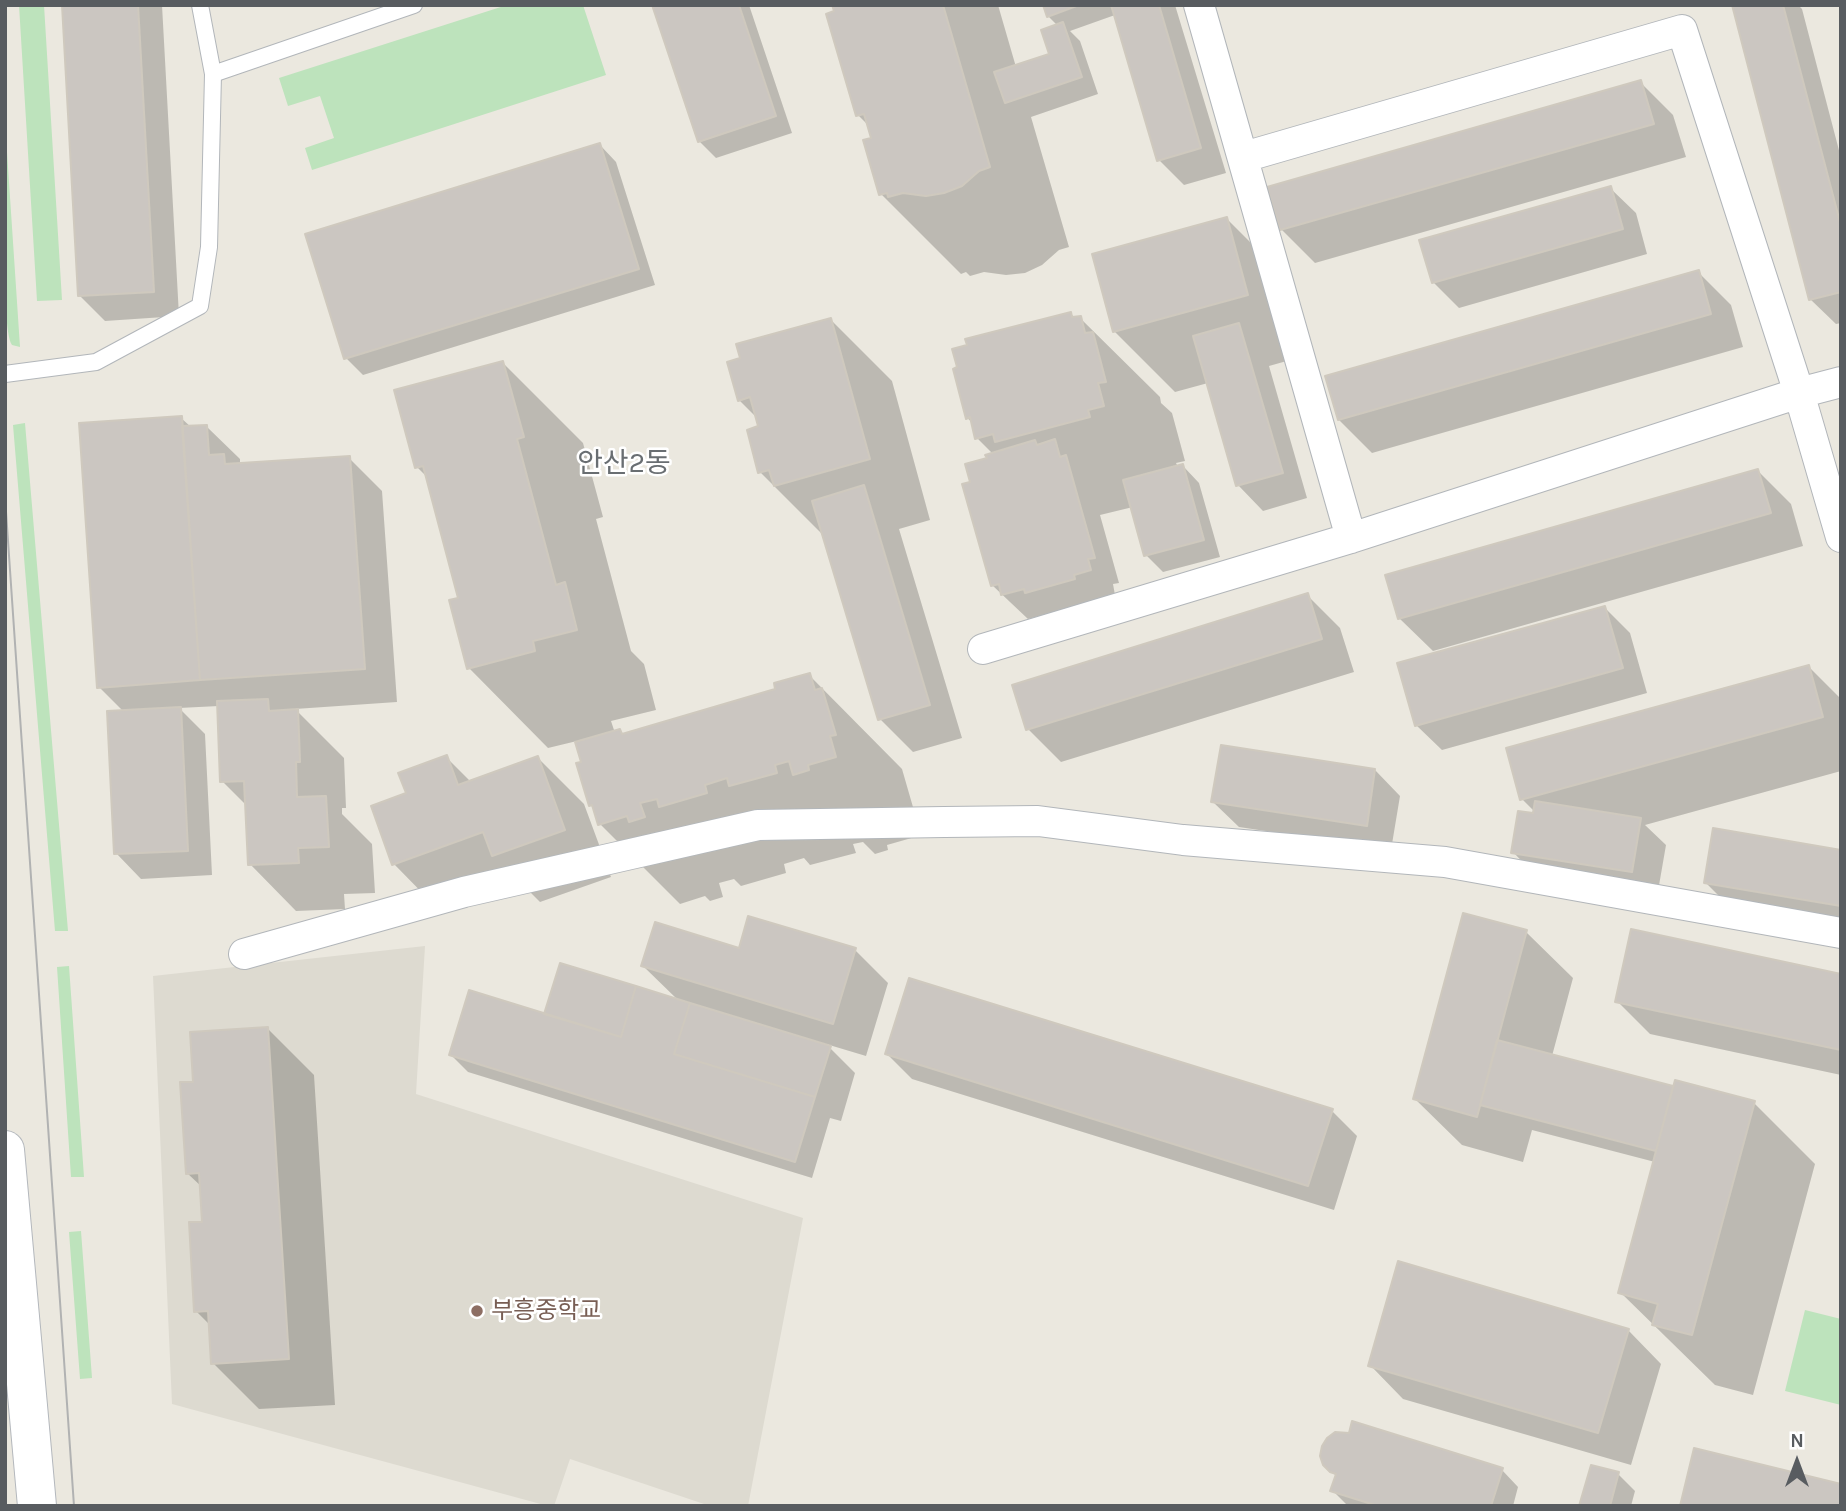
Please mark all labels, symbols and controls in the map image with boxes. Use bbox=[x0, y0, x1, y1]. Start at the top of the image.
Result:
district label: 안산2동 bbox=[577, 447, 671, 481]
place label: 부흥중학교 bbox=[491, 1297, 601, 1325]
marker: 부흥중학교 bbox=[469, 1303, 485, 1319]
north arrow bbox=[1762, 1427, 1832, 1497]
text: N bbox=[1790, 1430, 1804, 1452]

